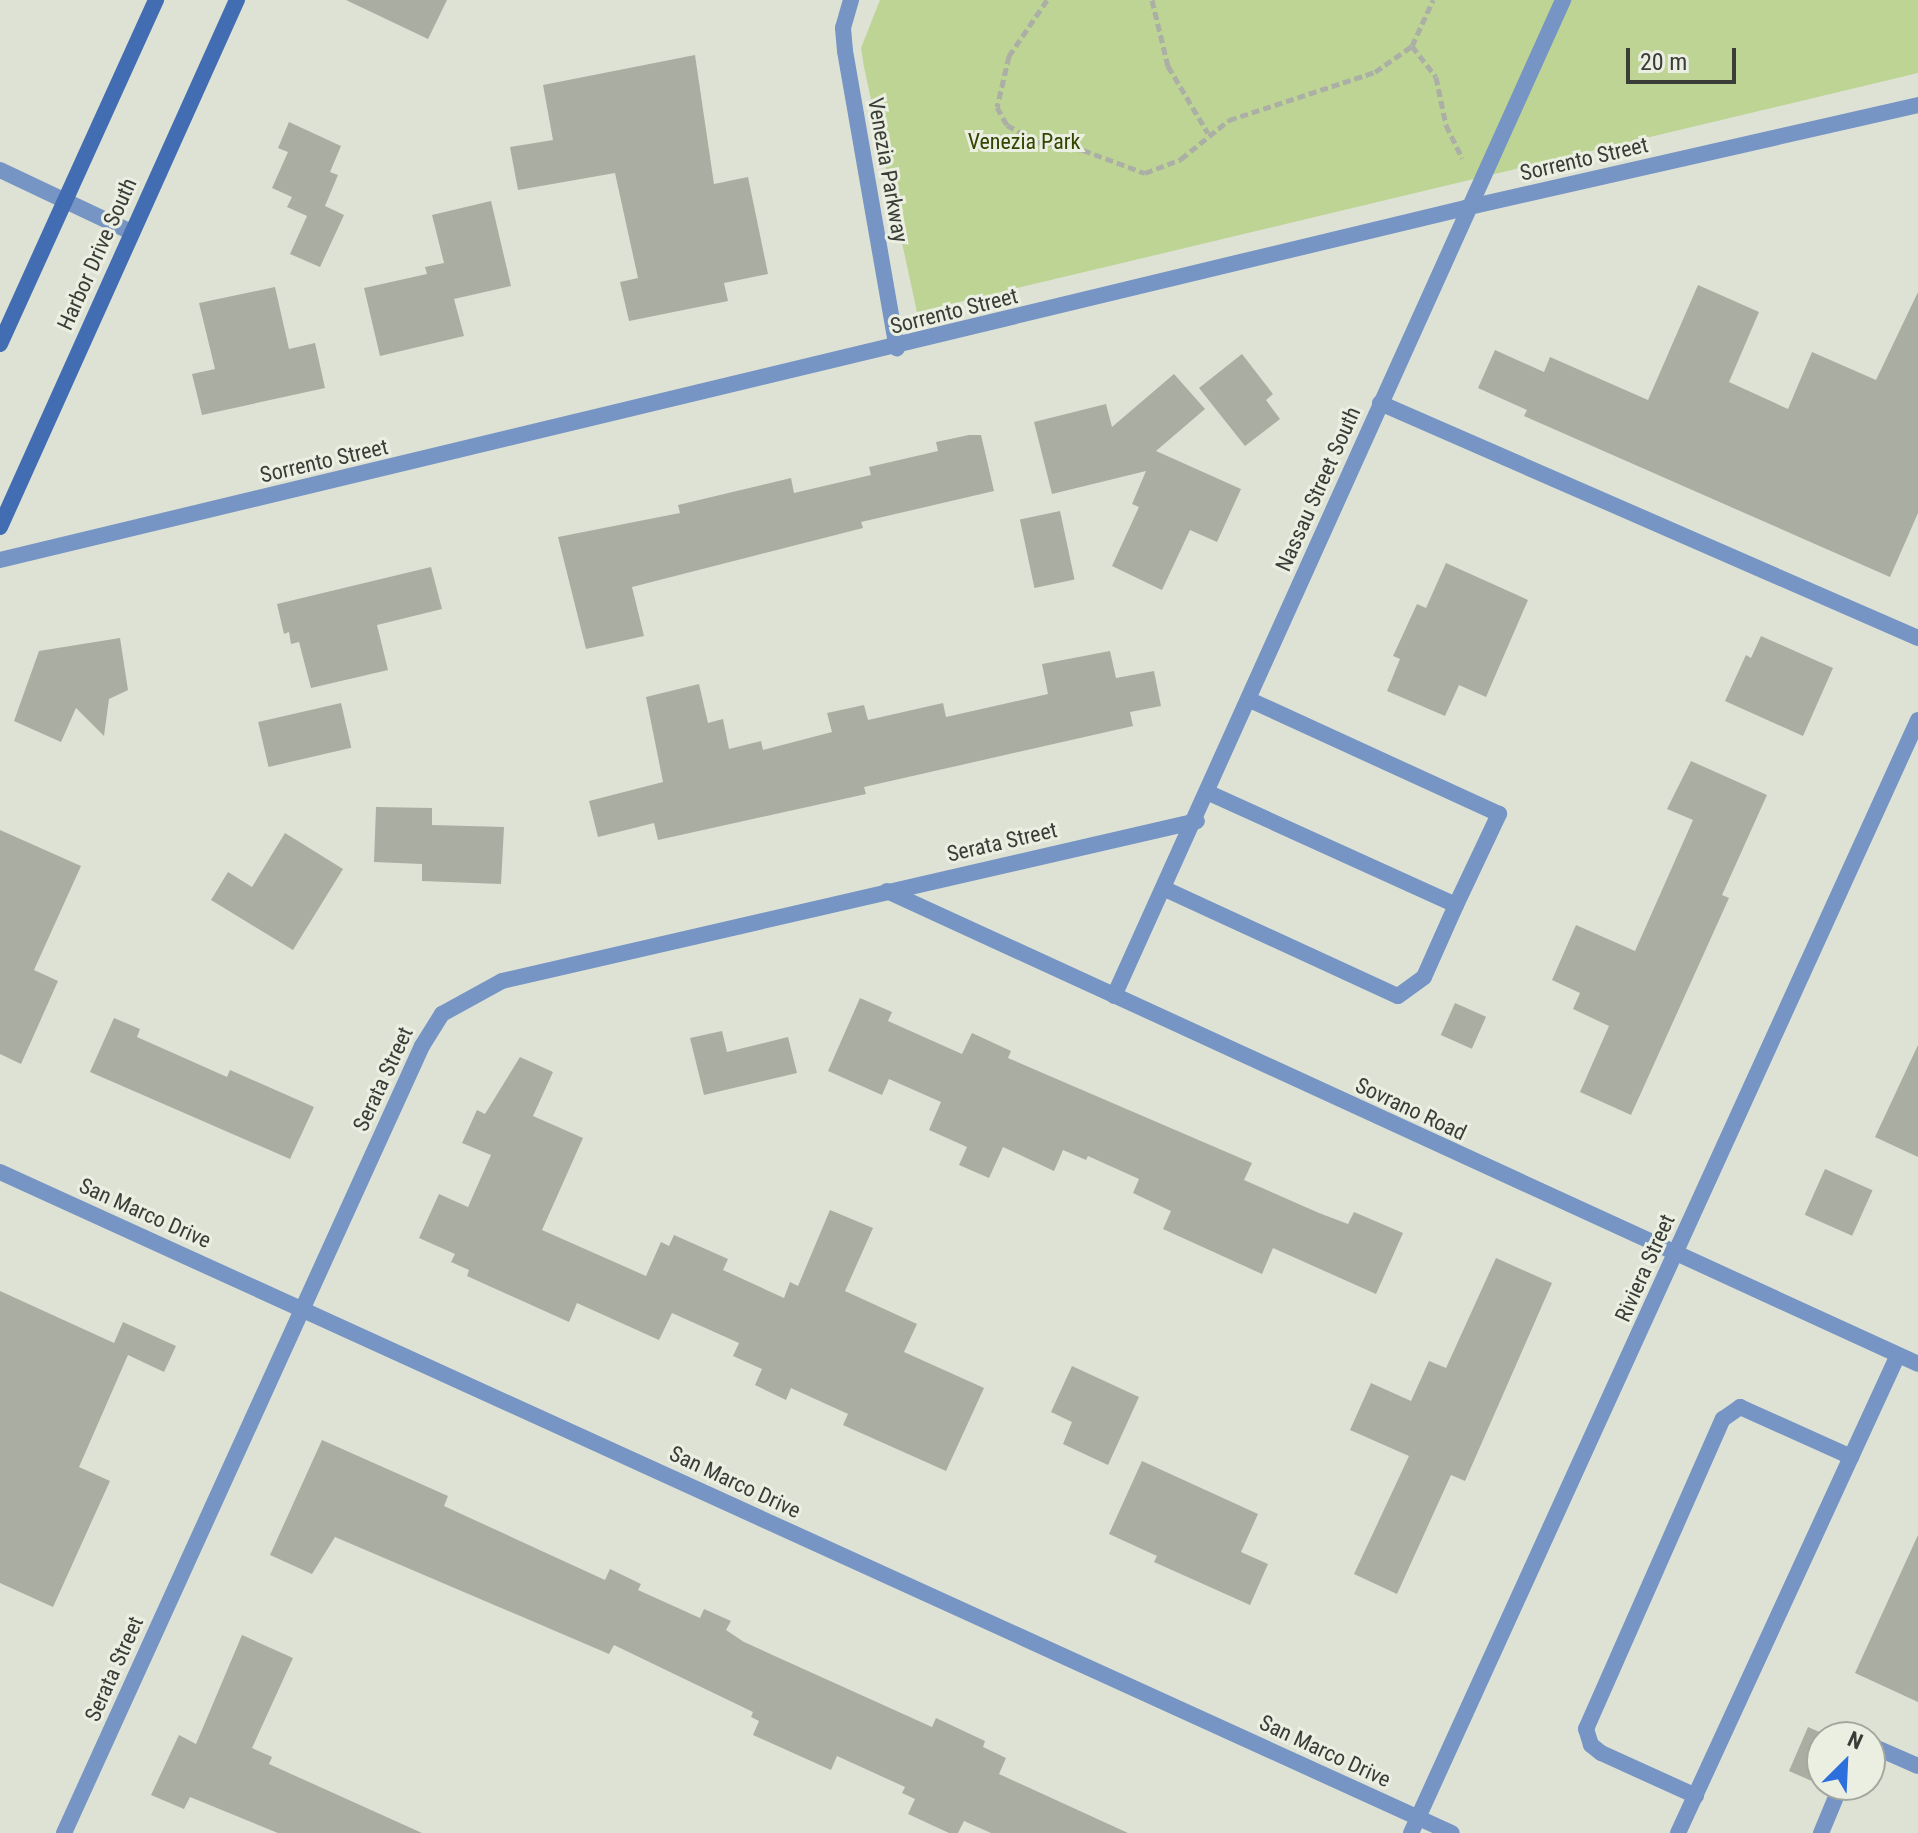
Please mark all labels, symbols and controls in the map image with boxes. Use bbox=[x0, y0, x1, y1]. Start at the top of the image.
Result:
scale bar bbox=[1630, 32, 1740, 82]
text: 20 m bbox=[1640, 48, 1687, 76]
street label: Venezia Parkway bbox=[862, 96, 914, 244]
park label: Venezia Park bbox=[968, 129, 1080, 155]
street label: Sorrento Street bbox=[1517, 131, 1651, 187]
street label: Harbor Drive South bbox=[52, 174, 142, 334]
street label: Sorrento Street bbox=[887, 282, 1021, 340]
street label: Nassau Street South bbox=[1270, 403, 1366, 575]
street label: Sorrento Street bbox=[257, 433, 391, 489]
street label: Serata Street bbox=[944, 817, 1060, 867]
street label: Serata Street bbox=[347, 1023, 419, 1135]
street label: Sovrano Road bbox=[1351, 1072, 1471, 1146]
street label: San Marco Drive bbox=[75, 1172, 215, 1254]
street label: Riviera Street bbox=[1610, 1210, 1680, 1326]
street label: San Marco Drive bbox=[665, 1440, 805, 1524]
street label: Serata Street bbox=[79, 1612, 149, 1726]
street label: San Marco Drive bbox=[1255, 1709, 1395, 1793]
north arrow bbox=[1806, 1721, 1886, 1801]
text: N bbox=[1844, 1726, 1866, 1755]

